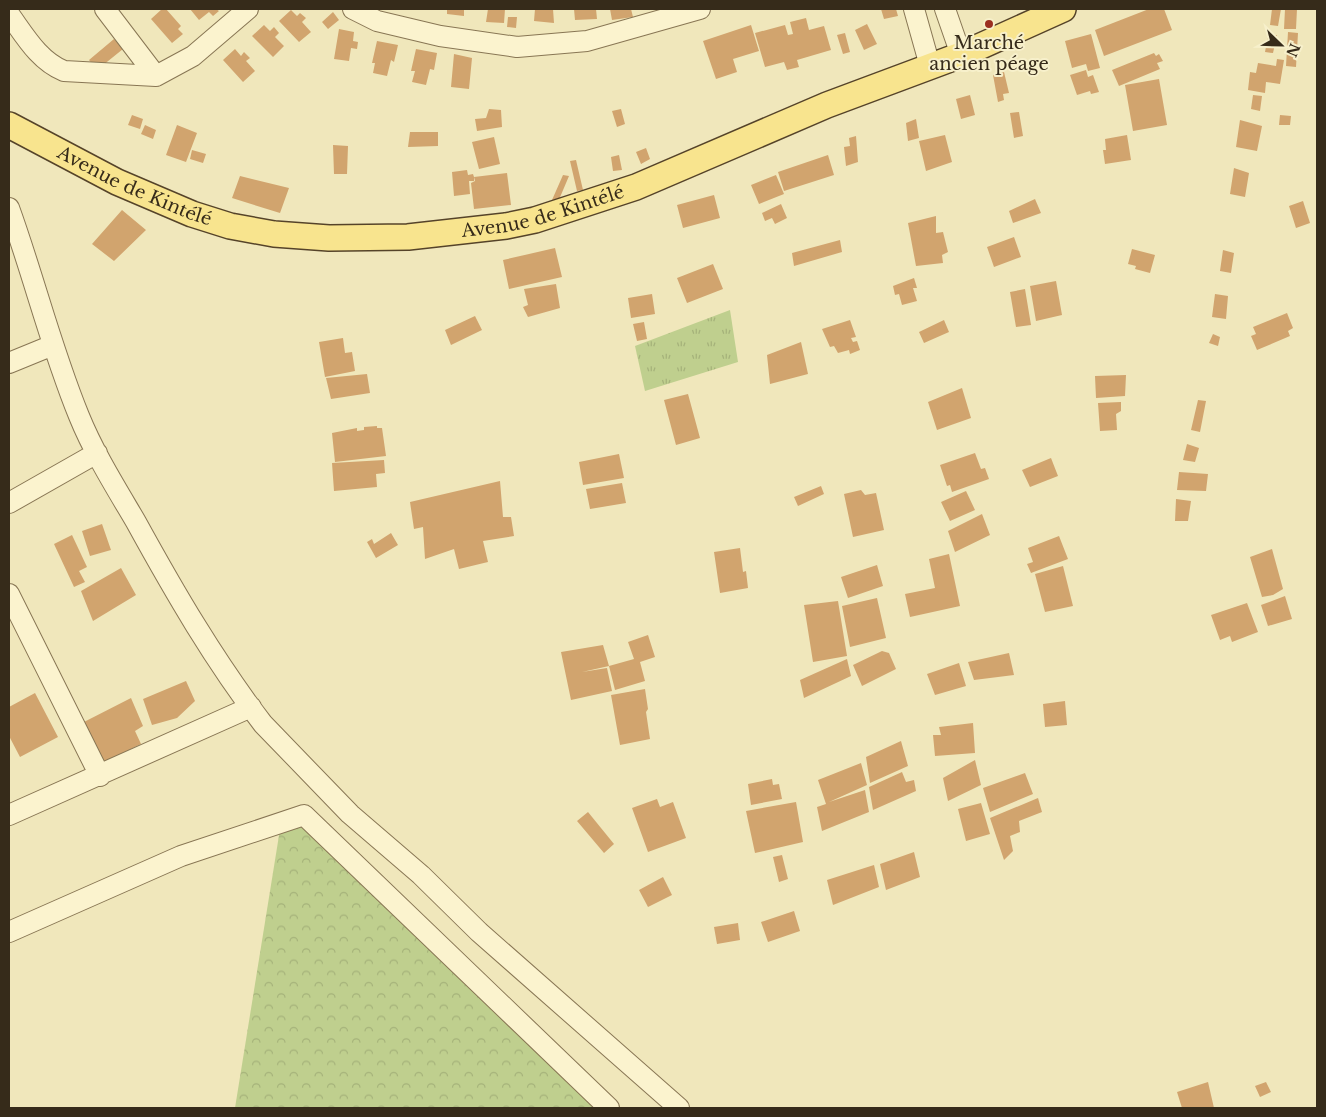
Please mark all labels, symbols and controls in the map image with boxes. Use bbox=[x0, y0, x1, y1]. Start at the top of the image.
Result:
marker: Marché ancien péage bbox=[983, 18, 995, 30]
north arrow bbox=[1256, 20, 1306, 70]
place label: Marché ancien péage bbox=[929, 32, 1049, 75]
text: N bbox=[1282, 41, 1304, 60]
street label: Avenue de Kintélé bbox=[53, 141, 214, 231]
street label: Avenue de Kintélé bbox=[459, 181, 627, 242]

